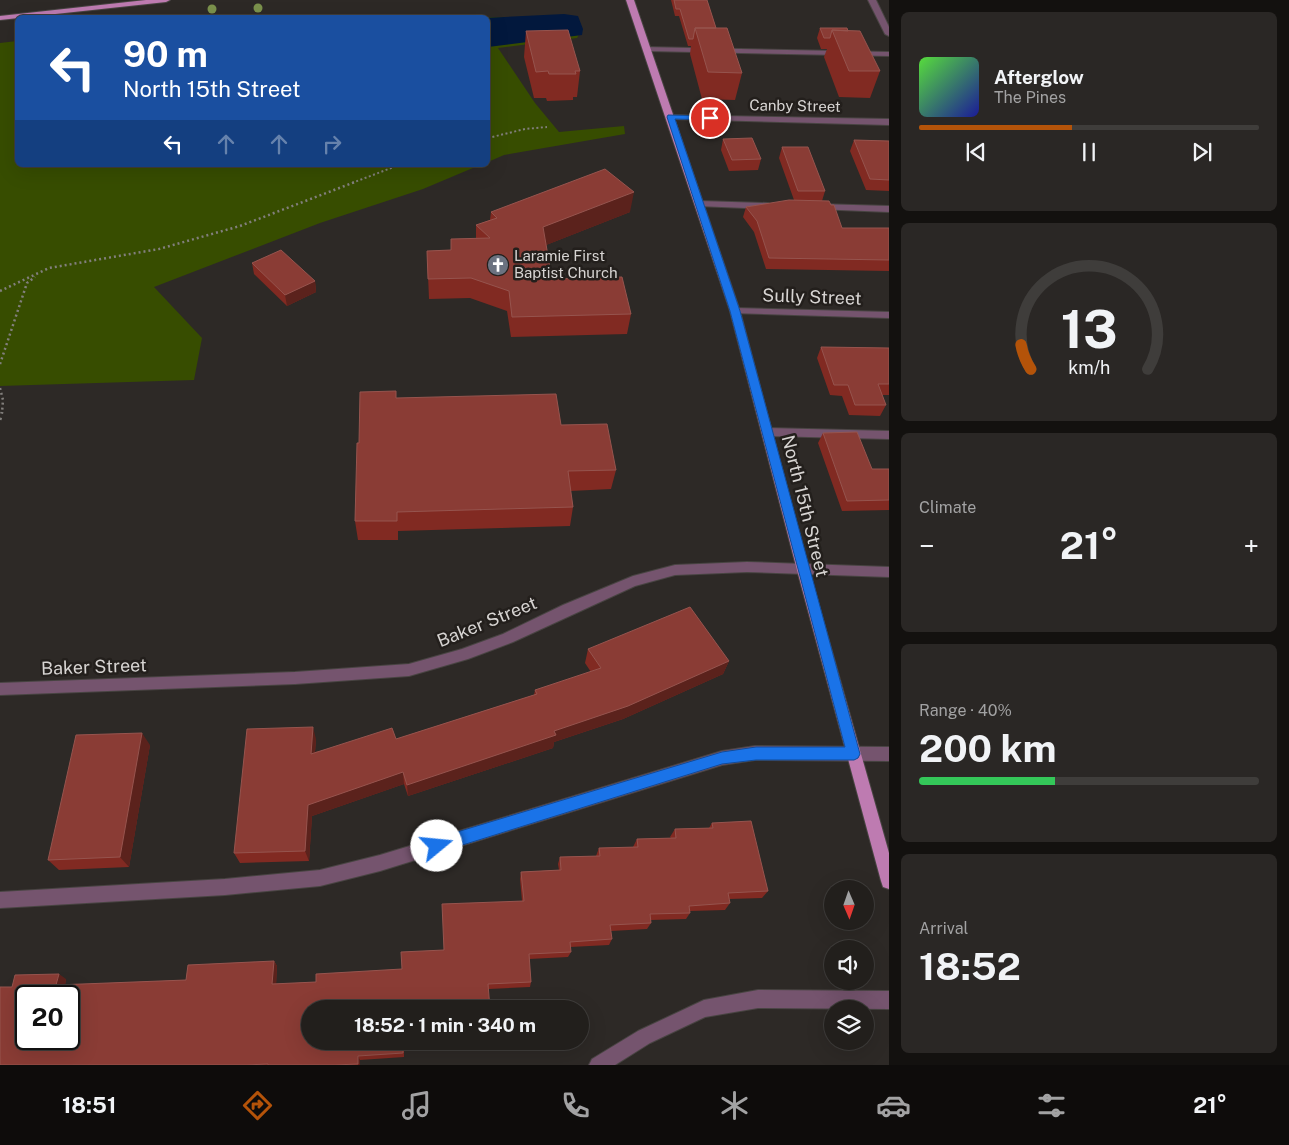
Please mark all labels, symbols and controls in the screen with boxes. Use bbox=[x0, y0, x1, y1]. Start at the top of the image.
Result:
text: 90 m bbox=[123, 34, 208, 75]
icon: left bbox=[40, 35, 105, 100]
text: Afterglow bbox=[994, 66, 1084, 88]
text: North 15th Street bbox=[123, 76, 301, 102]
text: The Pines bbox=[994, 88, 1066, 107]
street label: Canby Street bbox=[749, 96, 841, 115]
pin bbox=[689, 97, 731, 139]
icon: arrive bbox=[696, 104, 724, 132]
icon: left bbox=[159, 130, 187, 158]
icon: ahead bbox=[212, 130, 240, 158]
icon: ahead bbox=[265, 130, 293, 158]
icon: right bbox=[318, 130, 346, 158]
icon: previous bbox=[962, 138, 990, 166]
icon: pause bbox=[1075, 138, 1103, 166]
icon: next bbox=[1188, 138, 1216, 166]
place label: Laramie First Baptist Church bbox=[514, 247, 618, 281]
church icon: Laramie First Baptist Church bbox=[486, 253, 510, 277]
street label: Sully Street bbox=[762, 284, 862, 309]
text: 13 bbox=[1061, 299, 1117, 360]
text: km/h bbox=[1068, 357, 1110, 378]
street label: North 15th Street bbox=[778, 433, 833, 579]
text: Climate bbox=[919, 498, 976, 517]
text: 21° bbox=[1060, 523, 1118, 568]
text: − bbox=[919, 529, 935, 562]
text: + bbox=[1243, 529, 1259, 562]
street label: Baker Street bbox=[434, 592, 540, 651]
street label: Baker Street bbox=[41, 654, 147, 679]
text: Range · 40% bbox=[919, 701, 1012, 720]
text: 200 km bbox=[919, 726, 1057, 771]
position arrow bbox=[410, 819, 462, 871]
north arrow bbox=[824, 880, 874, 930]
map controls bbox=[824, 880, 874, 1050]
text: Arrival bbox=[919, 919, 968, 938]
button: sound bbox=[824, 940, 874, 990]
text: 18:52 bbox=[919, 944, 1021, 989]
speed limit sign: 20 bbox=[15, 985, 80, 1050]
button: layers bbox=[824, 1000, 874, 1050]
text: 18:52 · 1 min · 340 m bbox=[354, 1014, 536, 1036]
icon: directions bbox=[240, 1088, 275, 1123]
icon: music bbox=[399, 1088, 434, 1123]
icon: phone bbox=[558, 1088, 593, 1123]
icon: climate bbox=[717, 1088, 752, 1123]
icon: car bbox=[876, 1088, 911, 1123]
icon: filters bbox=[1034, 1088, 1069, 1123]
text: 18:51 bbox=[62, 1092, 116, 1118]
text: 21° bbox=[1193, 1092, 1227, 1118]

